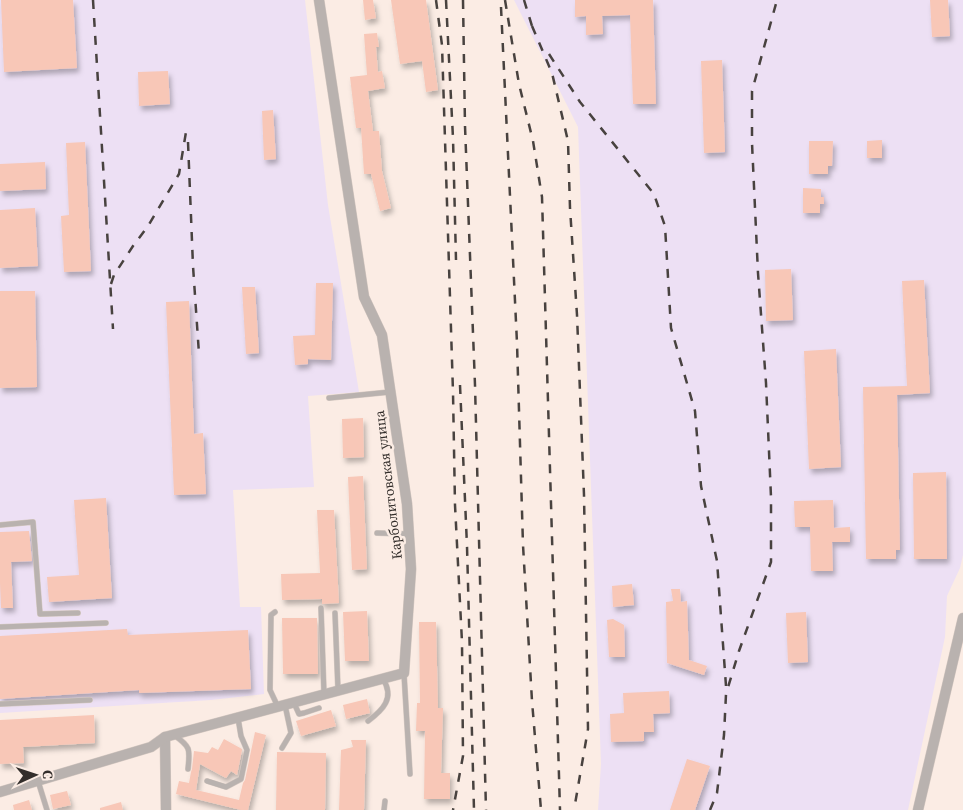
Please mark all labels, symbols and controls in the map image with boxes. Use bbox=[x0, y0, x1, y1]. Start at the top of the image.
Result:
street label: Карболитовская улица bbox=[369, 408, 407, 561]
north arrow bbox=[10, 750, 60, 800]
text: С bbox=[38, 769, 58, 779]

